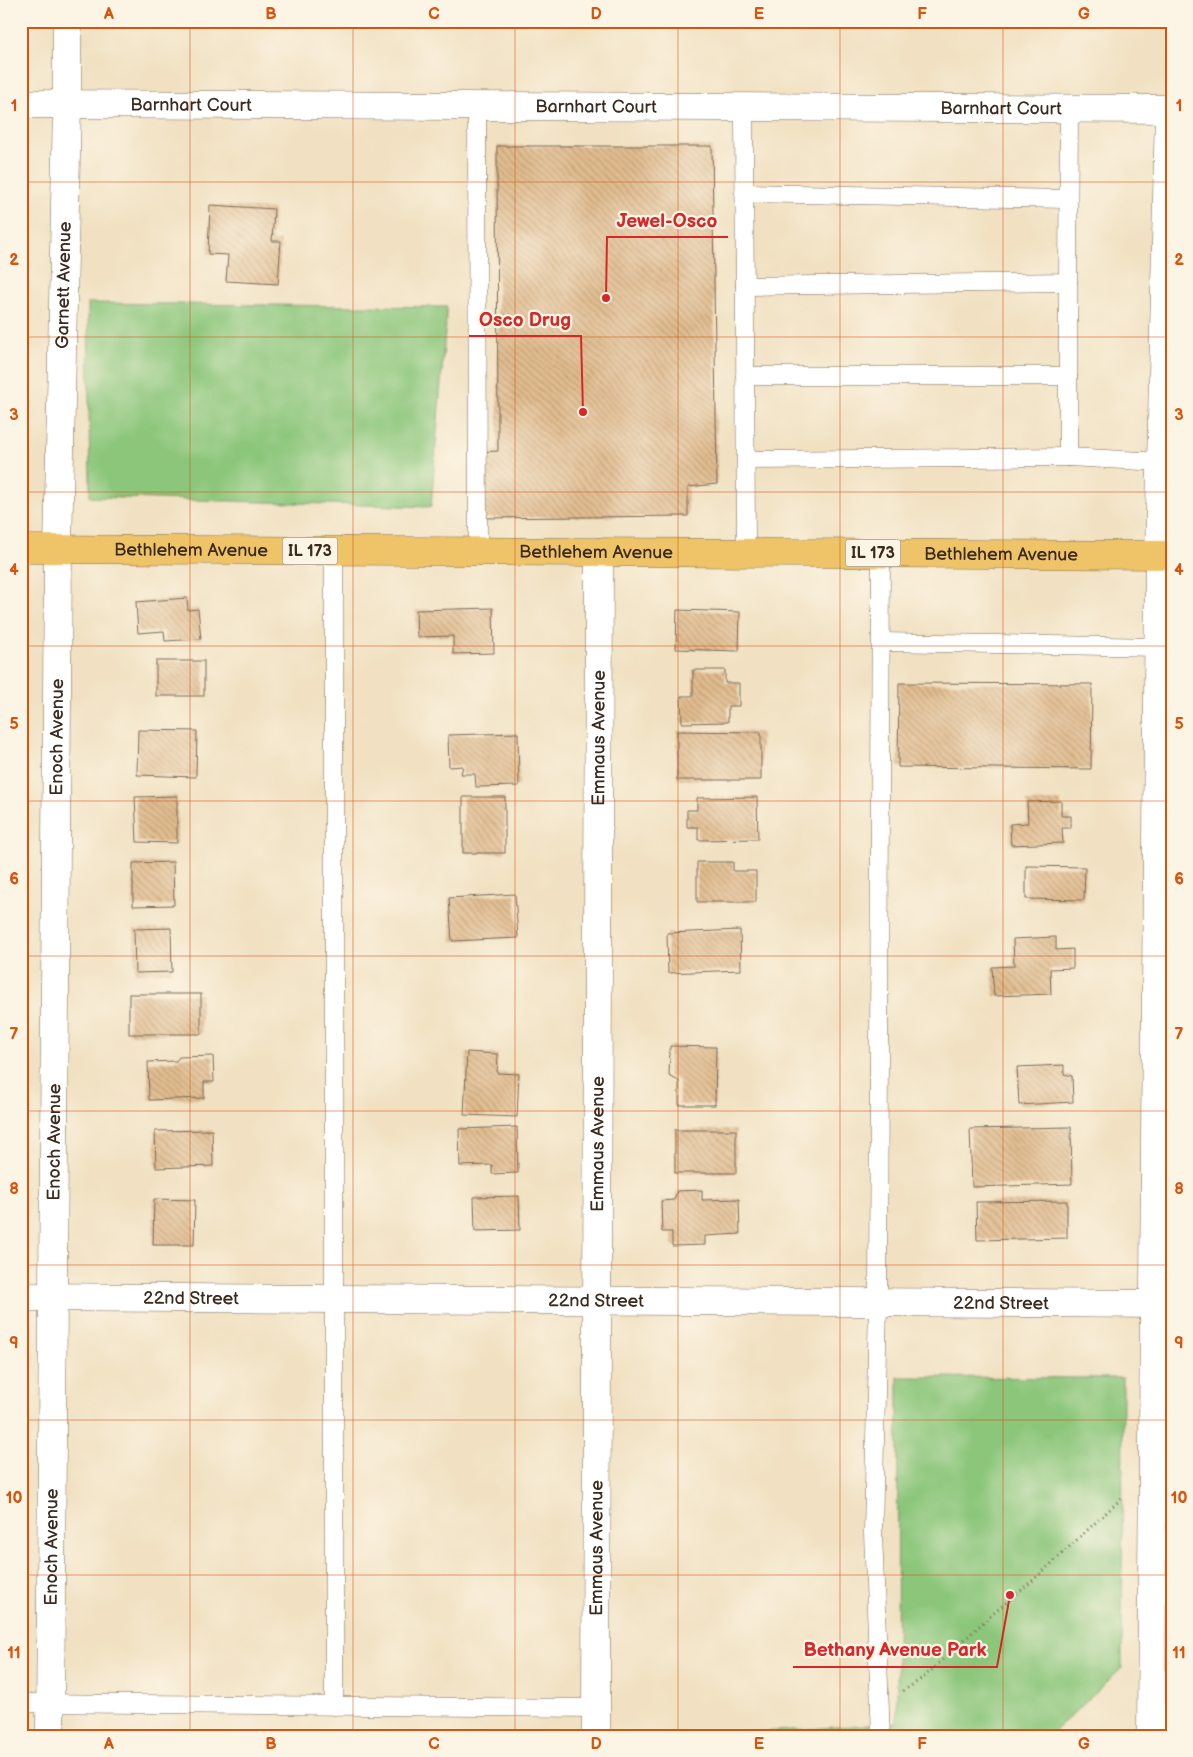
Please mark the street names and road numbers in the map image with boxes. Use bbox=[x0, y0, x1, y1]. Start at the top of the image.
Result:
street label: Barnhart Court bbox=[130, 94, 252, 116]
street label: Barnhart Court bbox=[535, 96, 657, 117]
street label: Barnhart Court bbox=[940, 97, 1062, 119]
street label: Garnett Avenue bbox=[52, 221, 75, 349]
road number: IL 173 bbox=[282, 538, 338, 564]
street label: Bethlehem Avenue bbox=[114, 539, 268, 561]
road number: IL 173 bbox=[846, 540, 900, 566]
street label: Bethlehem Avenue bbox=[519, 541, 673, 563]
street label: Bethlehem Avenue bbox=[924, 543, 1078, 565]
street label: Emmaus Avenue bbox=[588, 670, 609, 806]
street label: Enoch Avenue bbox=[46, 678, 68, 796]
street label: Emmaus Avenue bbox=[587, 1076, 608, 1212]
street label: Enoch Avenue bbox=[43, 1083, 65, 1201]
street label: 22nd Street bbox=[143, 1287, 239, 1309]
street label: 22nd Street bbox=[548, 1290, 644, 1311]
street label: 22nd Street bbox=[953, 1292, 1049, 1314]
street label: Emmaus Avenue bbox=[586, 1480, 607, 1616]
street label: Enoch Avenue bbox=[40, 1488, 62, 1606]

